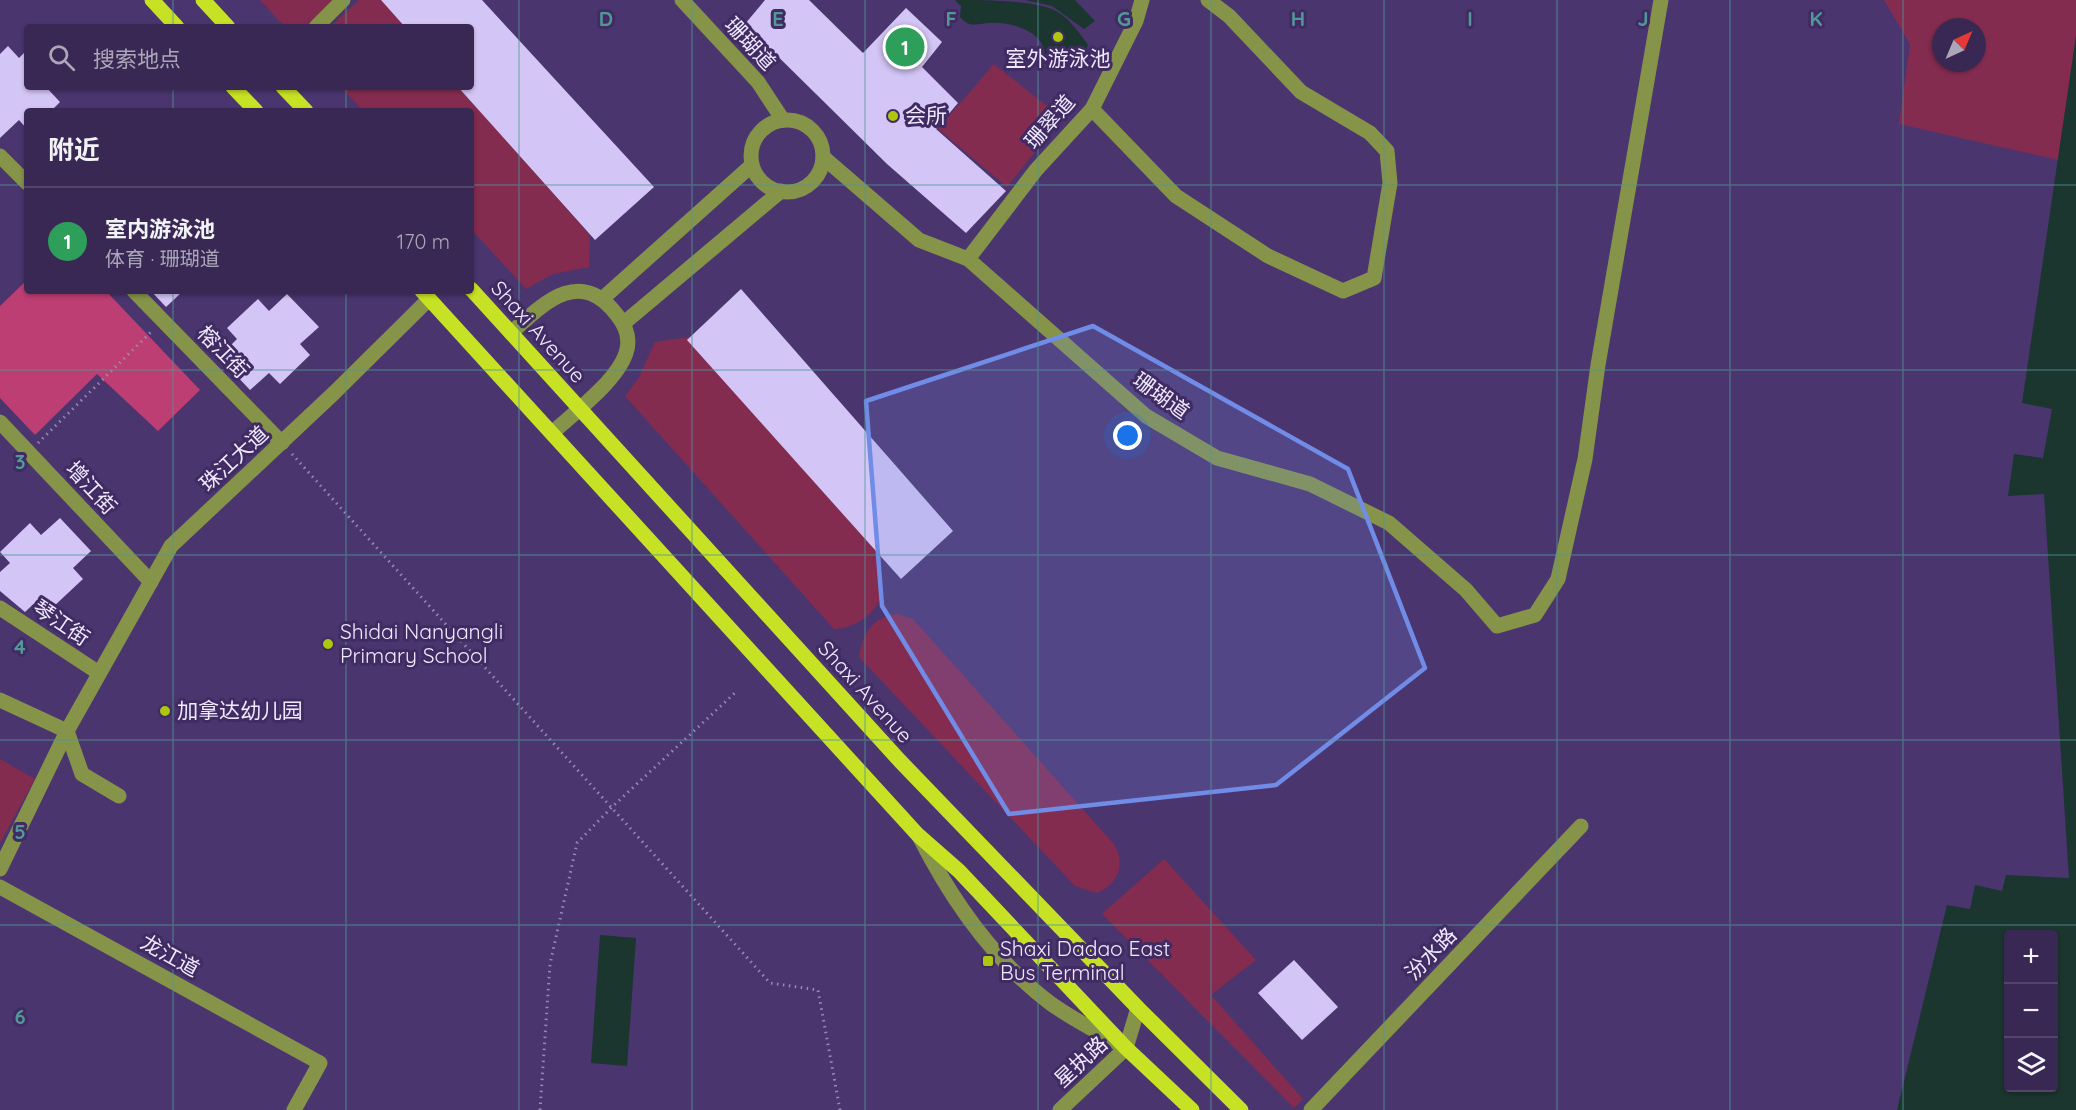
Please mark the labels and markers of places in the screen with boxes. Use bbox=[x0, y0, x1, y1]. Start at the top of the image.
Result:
pin: 1 bbox=[886, 24, 924, 70]
marker: 室外游泳池 bbox=[1051, 30, 1065, 44]
place label: 室外游泳池 bbox=[1006, 45, 1111, 71]
place label: 会所 bbox=[905, 102, 947, 128]
marker: 会所 bbox=[886, 109, 900, 123]
place label: Shidai Nanyangli Primary School bbox=[340, 618, 503, 668]
marker: Shidai Nanyangli Primary School bbox=[321, 637, 335, 651]
place label: 加拿达幼儿园 bbox=[177, 697, 303, 723]
marker: 加拿达幼儿园 bbox=[158, 704, 172, 718]
place label: Shaxi Dadao East Bus Terminal bbox=[1000, 935, 1170, 985]
marker: Shaxi Dadao East Bus Terminal bbox=[981, 954, 995, 968]

